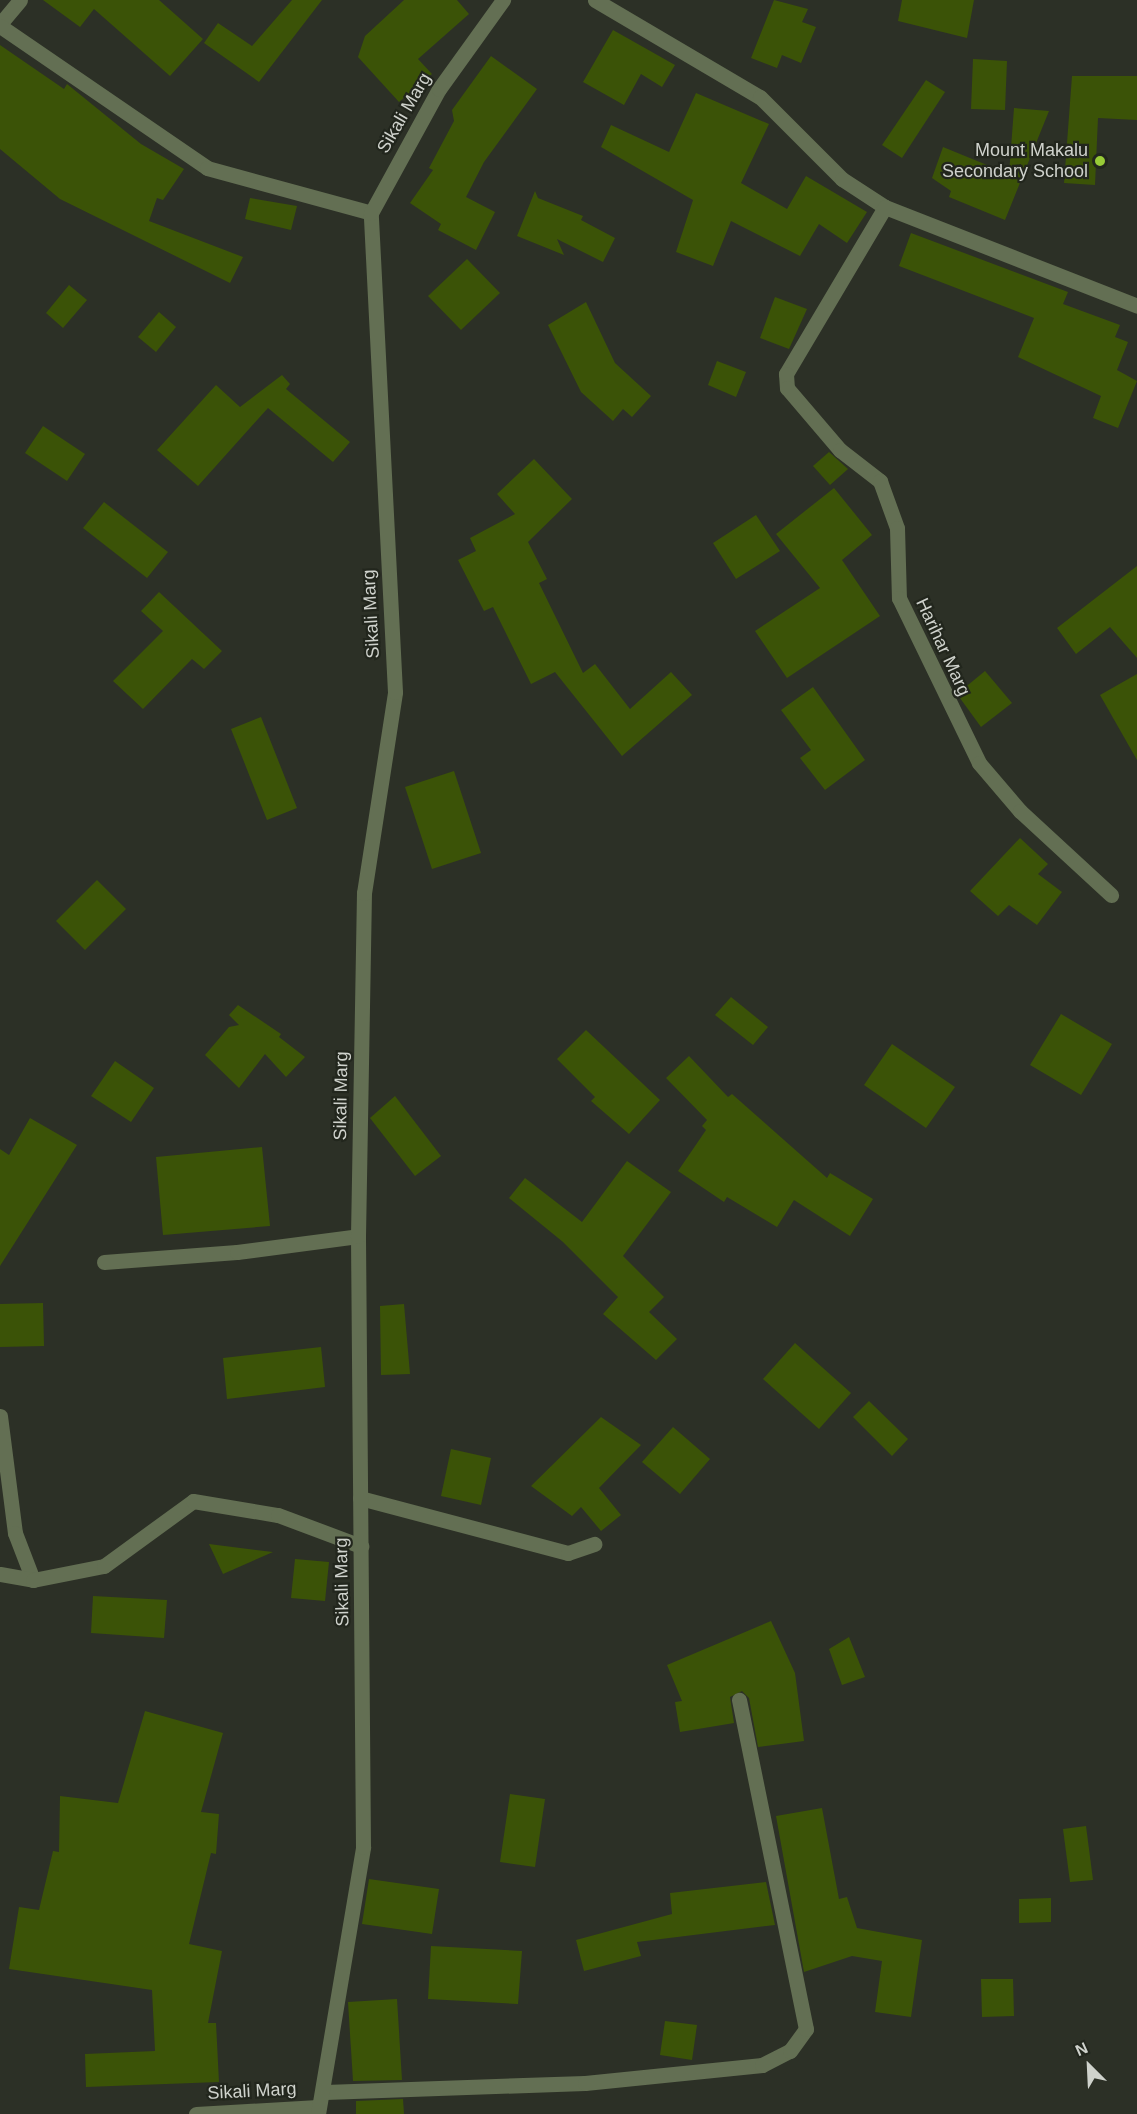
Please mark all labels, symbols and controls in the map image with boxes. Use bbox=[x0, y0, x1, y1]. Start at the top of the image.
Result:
street label: Sikali Marg bbox=[372, 69, 436, 157]
place label: Mount Makalu Secondary School bbox=[942, 140, 1088, 182]
marker: Mount Makalu Secondary School bbox=[1093, 154, 1107, 168]
street label: Sikali Marg bbox=[358, 569, 384, 659]
street label: Harihar Marg bbox=[911, 595, 975, 699]
street label: Sikali Marg bbox=[329, 1051, 353, 1141]
street label: Sikali Marg bbox=[330, 1537, 354, 1627]
north arrow bbox=[1059, 2036, 1119, 2096]
text: N bbox=[1073, 2039, 1090, 2059]
street label: Sikali Marg bbox=[207, 2078, 297, 2104]

